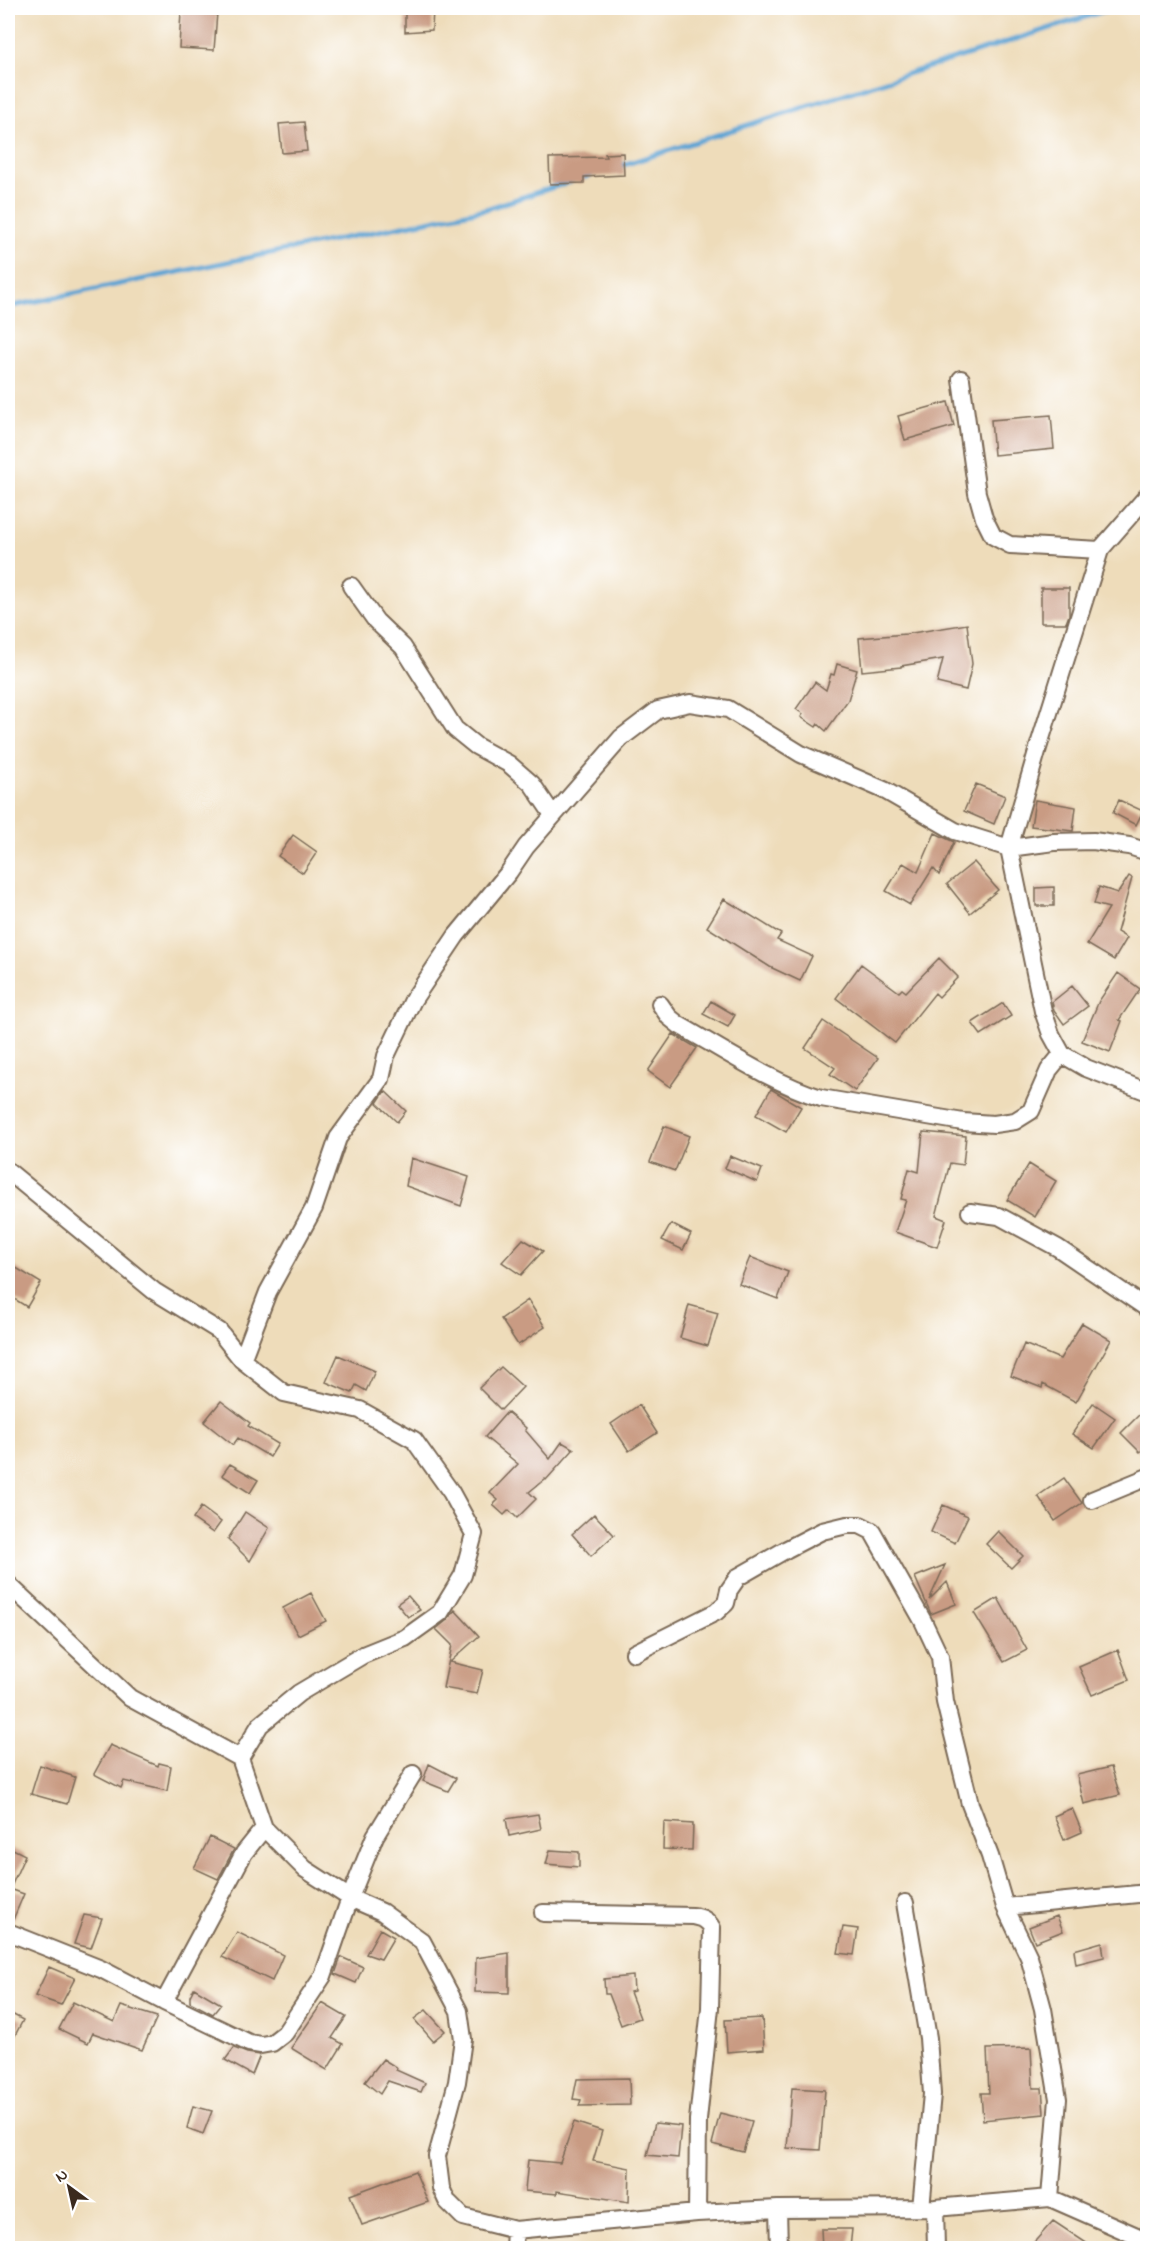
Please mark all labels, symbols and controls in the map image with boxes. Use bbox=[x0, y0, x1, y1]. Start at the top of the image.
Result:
north arrow bbox=[39, 2157, 99, 2217]
text: N bbox=[51, 2163, 73, 2189]

